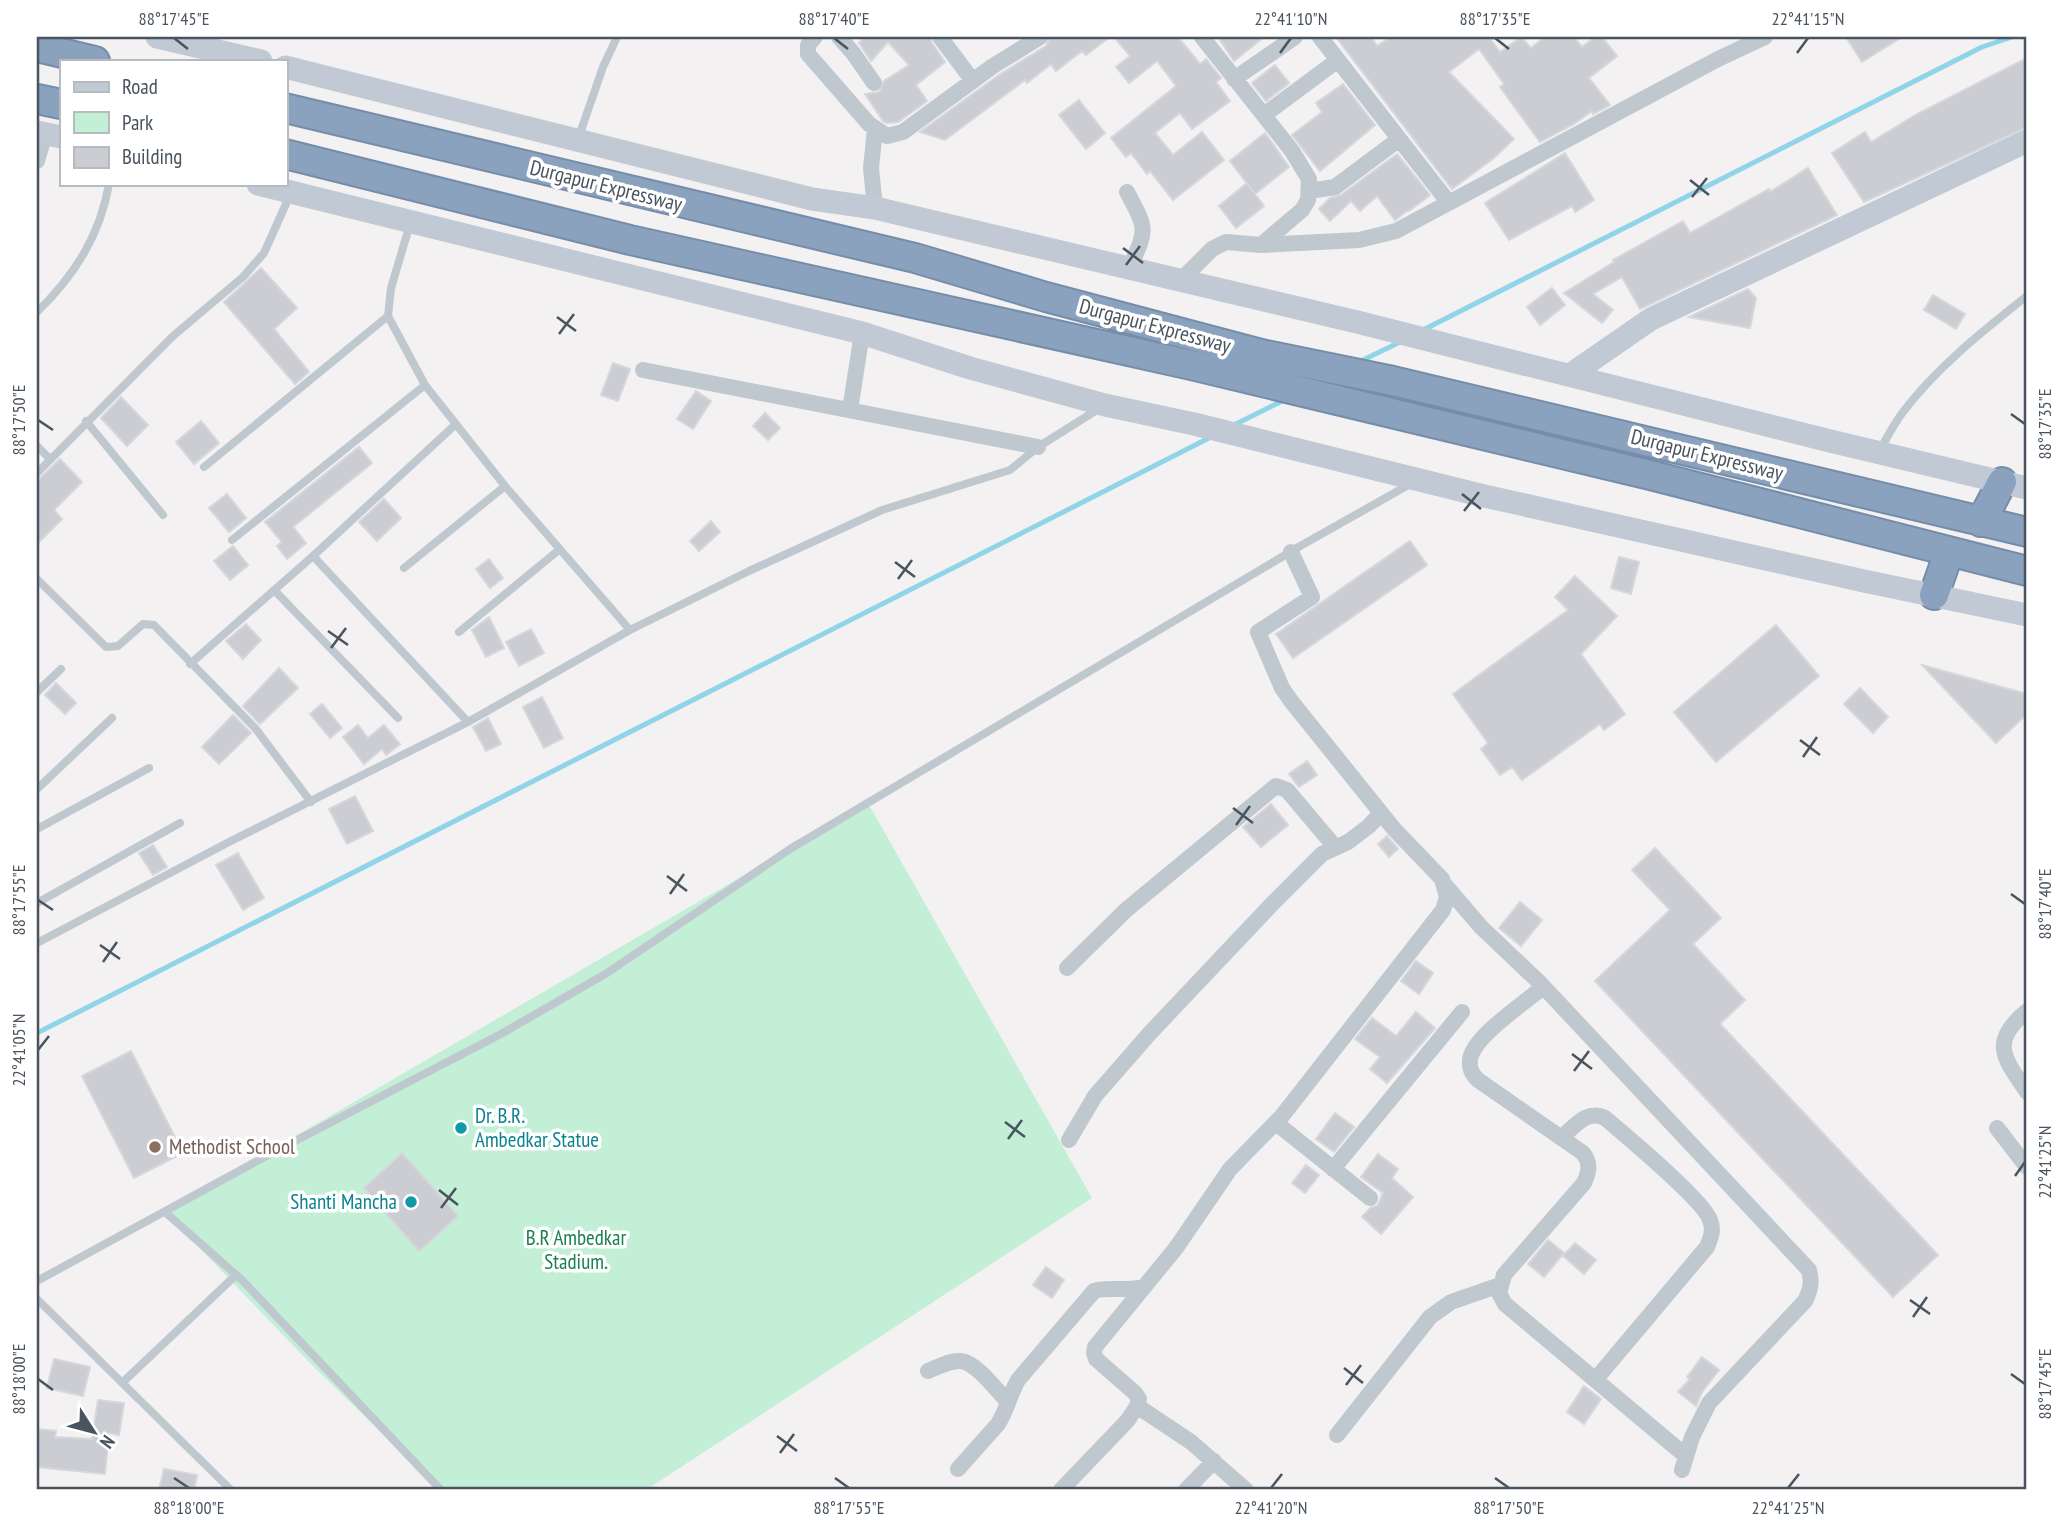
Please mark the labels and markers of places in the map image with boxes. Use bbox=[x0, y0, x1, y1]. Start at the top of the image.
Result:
place label: Dr. B.R. Ambedkar Statue bbox=[475, 1102, 599, 1153]
marker: Dr. B.R. Ambedkar Statue bbox=[453, 1120, 469, 1136]
place label: Methodist School bbox=[169, 1133, 295, 1160]
marker: Methodist School bbox=[147, 1139, 163, 1155]
place label: Shanti Mancha bbox=[290, 1188, 397, 1215]
marker: Shanti Mancha bbox=[403, 1194, 419, 1210]

